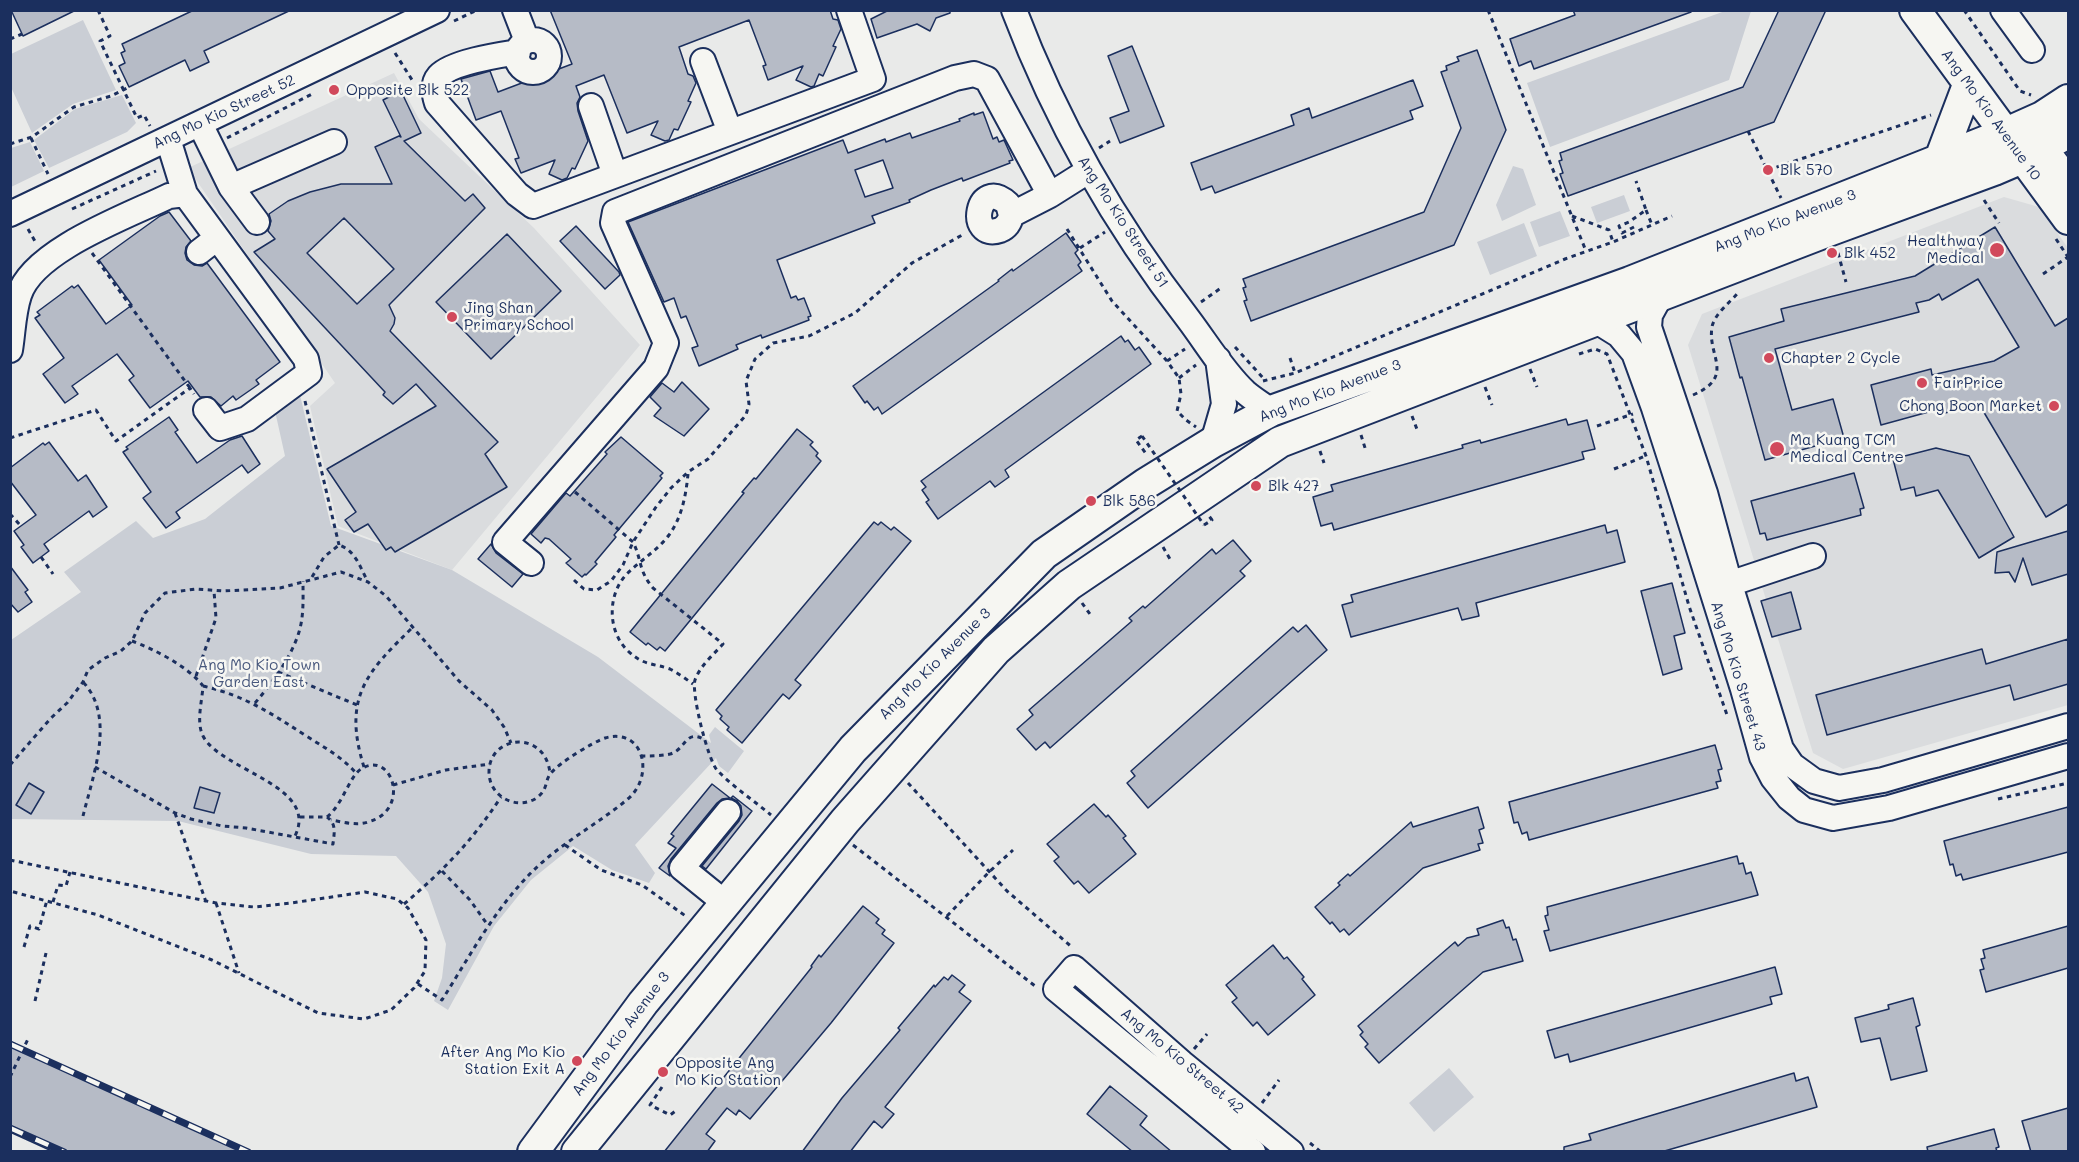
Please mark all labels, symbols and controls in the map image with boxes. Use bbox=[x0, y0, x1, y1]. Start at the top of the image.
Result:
street label: Ang Mo Kio Avenue 10 bbox=[1937, 46, 2045, 184]
street label: Ang Mo Kio Street 52 bbox=[150, 71, 298, 153]
place label: Opposite Blk 522 bbox=[346, 81, 469, 99]
marker: Opposite Blk 522 bbox=[327, 83, 341, 97]
street label: Ang Mo Kio Street 51 bbox=[1074, 153, 1172, 291]
place label: Blk 570 bbox=[1780, 161, 1832, 179]
marker: Blk 570 bbox=[1761, 163, 1775, 177]
street label: Ang Mo Kio Avenue 3 bbox=[1711, 186, 1859, 256]
place label: Healthway Medical bbox=[1907, 232, 1984, 267]
marker: Healthway Medical bbox=[1988, 241, 2006, 259]
place label: Blk 452 bbox=[1844, 244, 1896, 262]
marker: Blk 452 bbox=[1825, 246, 1839, 260]
place label: Jing Shan Primary School bbox=[464, 299, 574, 334]
marker: Jing Shan Primary School bbox=[445, 310, 459, 324]
place label: Chapter 2 Cycle bbox=[1781, 349, 1901, 367]
marker: Chapter 2 Cycle bbox=[1762, 351, 1776, 365]
street label: Ang Mo Kio Avenue 3 bbox=[1256, 356, 1404, 426]
place label: FairPrice bbox=[1934, 374, 2003, 392]
marker: FairPrice bbox=[1915, 376, 1929, 390]
place label: Chong Boon Market bbox=[1899, 397, 2042, 415]
marker: Chong Boon Market bbox=[2047, 399, 2061, 413]
place label: Ma Kuang TCM Medical Centre bbox=[1790, 431, 1904, 466]
marker: Ma Kuang TCM Medical Centre bbox=[1768, 440, 1786, 458]
place label: Blk 427 bbox=[1268, 477, 1319, 495]
marker: Blk 427 bbox=[1249, 479, 1263, 493]
place label: Blk 586 bbox=[1103, 492, 1156, 510]
marker: Blk 586 bbox=[1084, 494, 1098, 508]
street label: Ang Mo Kio Street 43 bbox=[1707, 599, 1769, 753]
street label: Ang Mo Kio Avenue 3 bbox=[875, 604, 995, 724]
park label: Ang Mo Kio Town Garden East bbox=[198, 656, 320, 691]
street label: Ang Mo Kio Avenue 3 bbox=[568, 968, 674, 1100]
street label: Ang Mo Kio Street 42 bbox=[1117, 1004, 1247, 1118]
place label: After Ang Mo Kio Station Exit A bbox=[440, 1043, 565, 1078]
marker: After Ang Mo Kio Station Exit A bbox=[570, 1054, 584, 1068]
place label: Opposite Ang Mo Kio Station bbox=[675, 1054, 781, 1089]
marker: Opposite Ang Mo Kio Station bbox=[656, 1065, 670, 1079]

